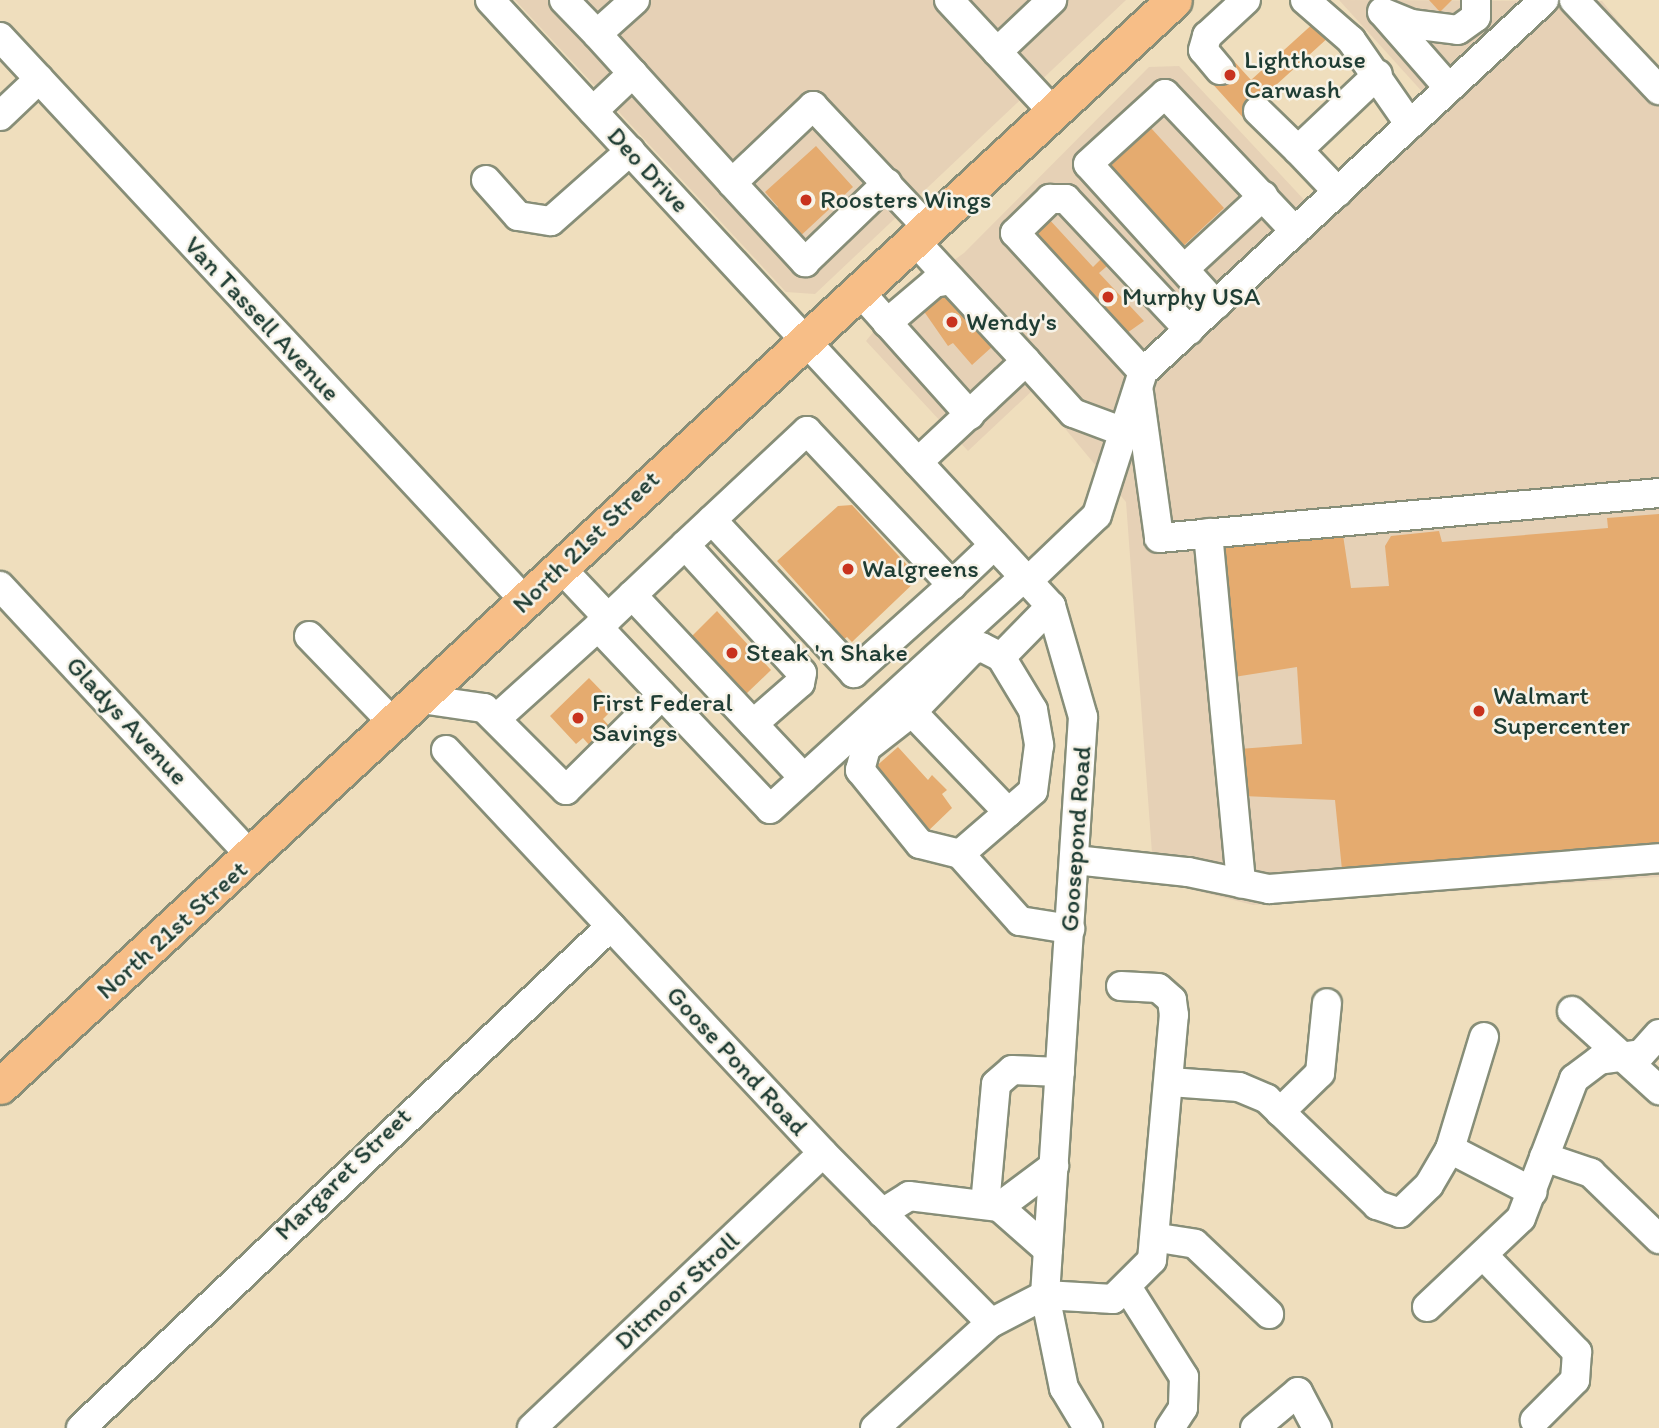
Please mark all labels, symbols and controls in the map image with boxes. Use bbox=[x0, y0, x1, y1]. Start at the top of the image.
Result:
place label: Lighthouse Carwash bbox=[1244, 44, 1366, 106]
marker: Lighthouse Carwash bbox=[1222, 67, 1238, 83]
street label: Deo Drive bbox=[600, 120, 696, 220]
place label: Roosters Wings bbox=[820, 184, 992, 216]
marker: Roosters Wings bbox=[798, 192, 814, 208]
street label: Van Tassell Avenue bbox=[179, 231, 345, 407]
place label: Murphy USA bbox=[1122, 281, 1260, 313]
marker: Murphy USA bbox=[1100, 289, 1116, 305]
place label: Wendy's bbox=[966, 306, 1057, 338]
marker: Wendy's bbox=[944, 314, 960, 330]
street label: North 21st Street bbox=[506, 464, 666, 620]
place label: Walgreens bbox=[862, 553, 979, 585]
marker: Walgreens bbox=[840, 561, 856, 577]
place label: Steak 'n Shake bbox=[746, 637, 908, 669]
marker: Steak 'n Shake bbox=[724, 645, 740, 661]
street label: Gladys Avenue bbox=[60, 650, 194, 792]
place label: Walmart Supercenter bbox=[1493, 680, 1630, 742]
place label: First Federal Savings bbox=[592, 687, 732, 748]
marker: Walmart Supercenter bbox=[1471, 703, 1487, 719]
marker: First Federal Savings bbox=[570, 710, 586, 726]
street label: Goosepond Road bbox=[1054, 745, 1098, 933]
street label: North 21st Street bbox=[90, 854, 254, 1006]
street label: Goose Pond Road bbox=[660, 980, 814, 1142]
street label: Margaret Street bbox=[268, 1101, 418, 1247]
street label: Ditmoor Stroll bbox=[608, 1225, 746, 1357]

